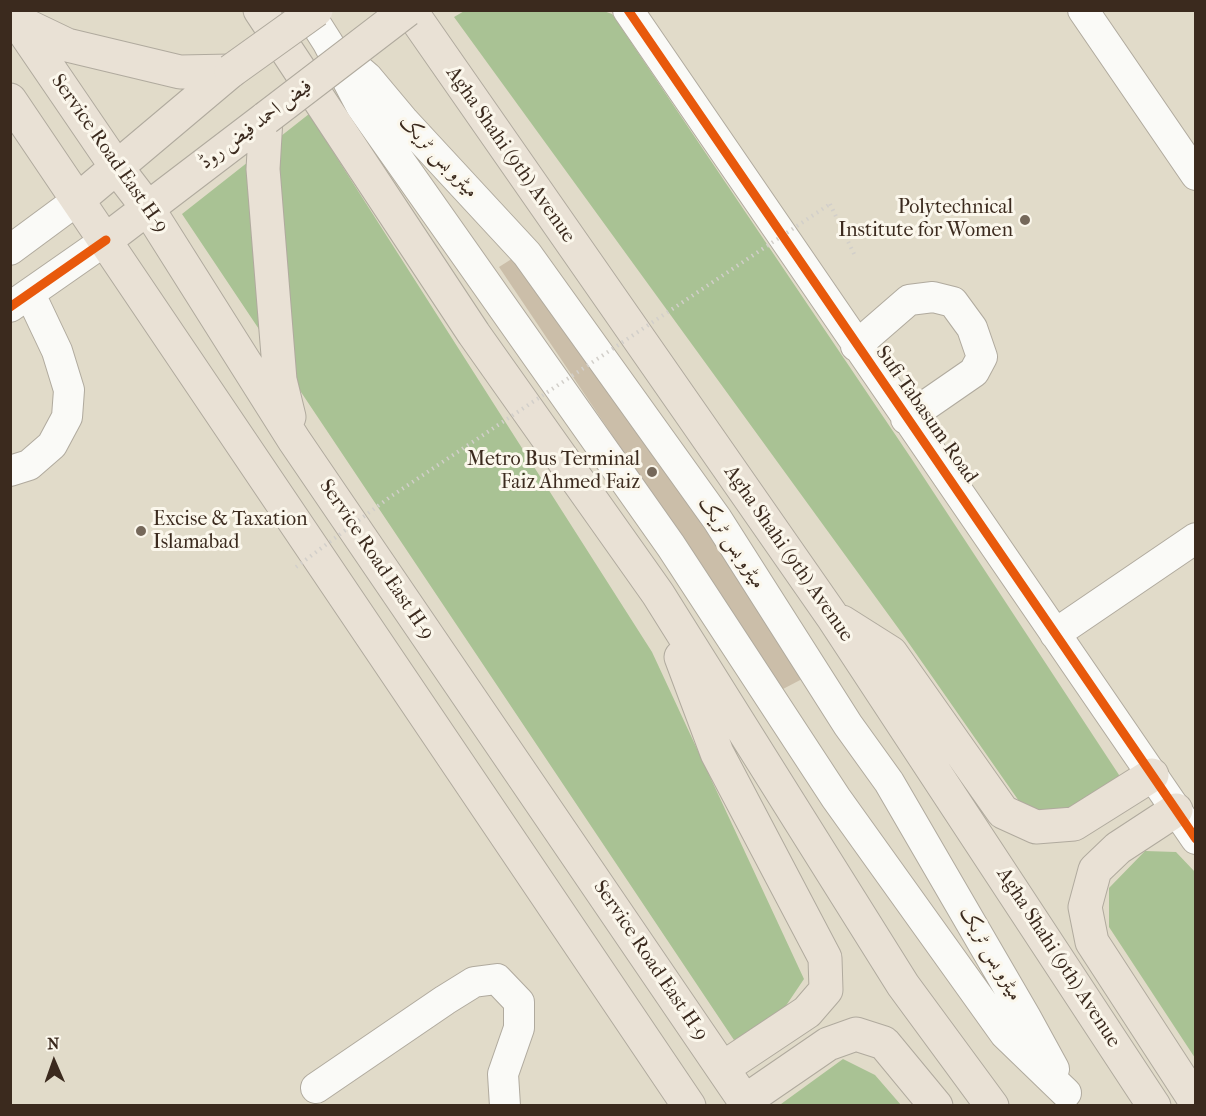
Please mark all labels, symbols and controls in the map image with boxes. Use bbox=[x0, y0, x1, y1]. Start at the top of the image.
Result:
street label: Agha Shahi (9th) Avenue bbox=[440, 62, 580, 248]
street label: Service Road East H-9 bbox=[45, 70, 173, 238]
street label: فیض احمد فیض روڈ bbox=[195, 75, 317, 175]
street label: میٹرو بس ٹریک bbox=[393, 110, 483, 204]
place label: Polytechnical Institute for Women bbox=[838, 196, 1013, 243]
marker: Polytechnical Institute for Women bbox=[1018, 213, 1032, 227]
street label: Sufi Tabasum Road bbox=[870, 342, 982, 488]
place label: Metro Bus Terminal Faiz Ahmed Faiz bbox=[467, 448, 640, 495]
street label: Agha Shahi (9th) Avenue bbox=[718, 461, 858, 647]
marker: Metro Bus Terminal Faiz Ahmed Faiz bbox=[645, 465, 659, 479]
street label: Service Road East H-9 bbox=[313, 475, 439, 645]
street label: میٹرو بس ٹریک bbox=[692, 492, 770, 594]
place label: Excise & Taxation Islamabad bbox=[153, 508, 308, 555]
marker: Excise & Taxation Islamabad bbox=[134, 524, 148, 538]
street label: Agha Shahi (9th) Avenue bbox=[991, 864, 1125, 1052]
street label: Service Road East H-9 bbox=[587, 876, 713, 1046]
street label: میٹرو بس ٹریک bbox=[953, 903, 1027, 1005]
north arrow bbox=[24, 1032, 84, 1092]
text: N bbox=[47, 1034, 60, 1053]

